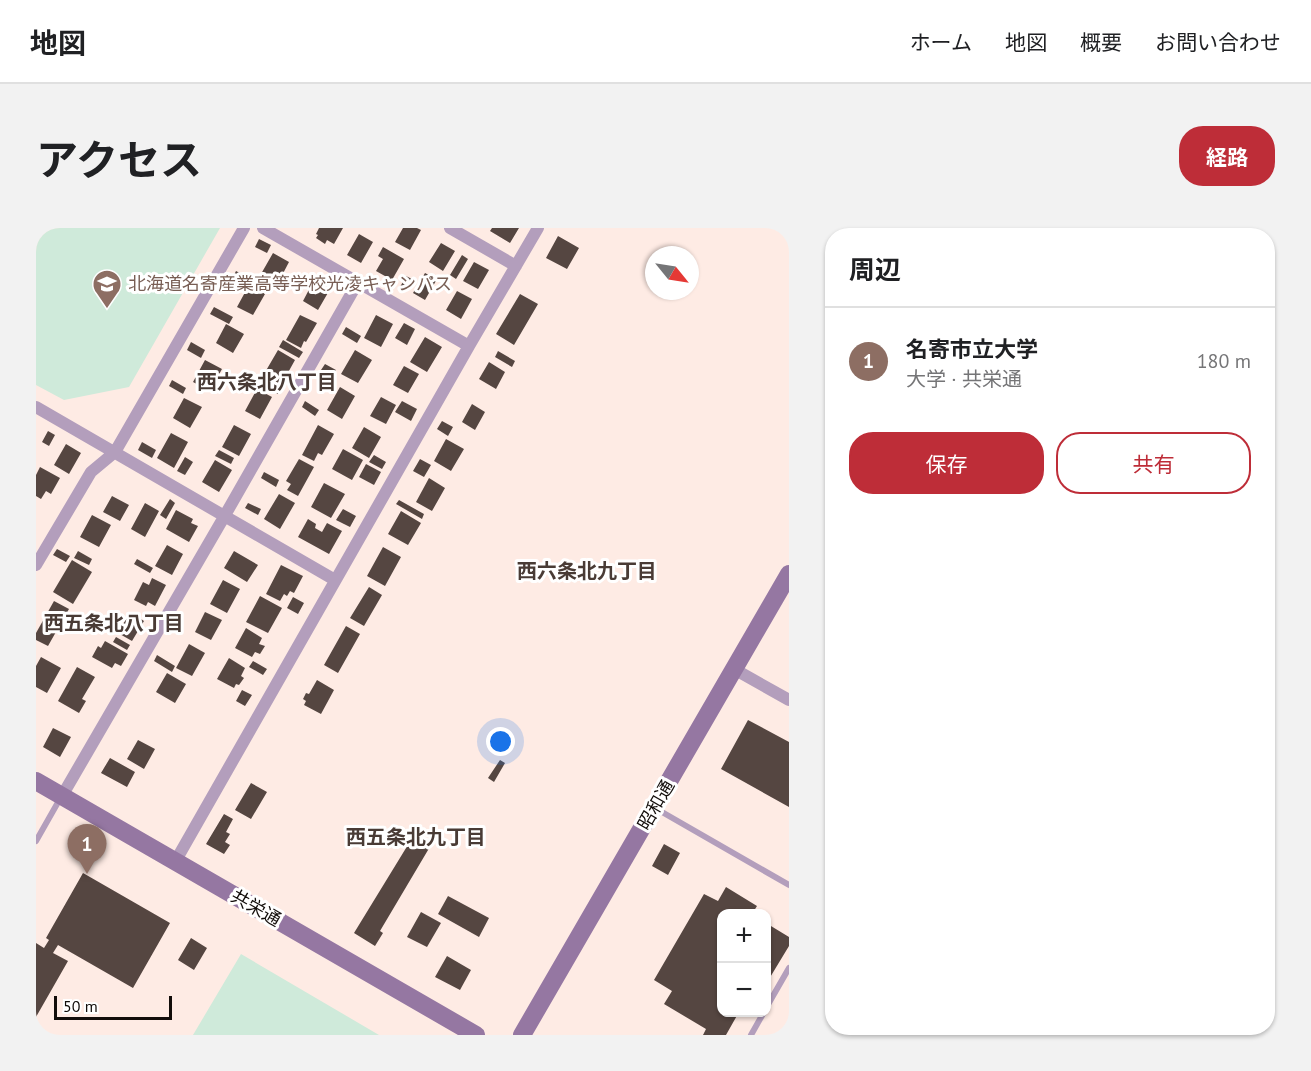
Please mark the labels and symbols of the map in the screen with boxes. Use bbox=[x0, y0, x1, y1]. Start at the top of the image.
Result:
north arrow bbox=[645, 246, 699, 300]
school or university icon: 北海道名寄産業高等学校光凌キャンパス bbox=[91, 268, 123, 310]
place label: 北海道名寄産業高等学校光凌キャンパス bbox=[128, 272, 452, 295]
district label: 西六条北八丁目 bbox=[197, 369, 337, 395]
district label: 西六条北九丁目 bbox=[517, 558, 657, 584]
district label: 西五条北八丁目 bbox=[44, 610, 184, 636]
your location bbox=[486, 727, 515, 756]
street label: 昭和通 bbox=[632, 776, 679, 834]
pin: 1 bbox=[68, 824, 106, 874]
district label: 西五条北九丁目 bbox=[346, 824, 486, 850]
street label: 共栄通 bbox=[227, 884, 285, 931]
scale bar bbox=[54, 993, 172, 1020]

